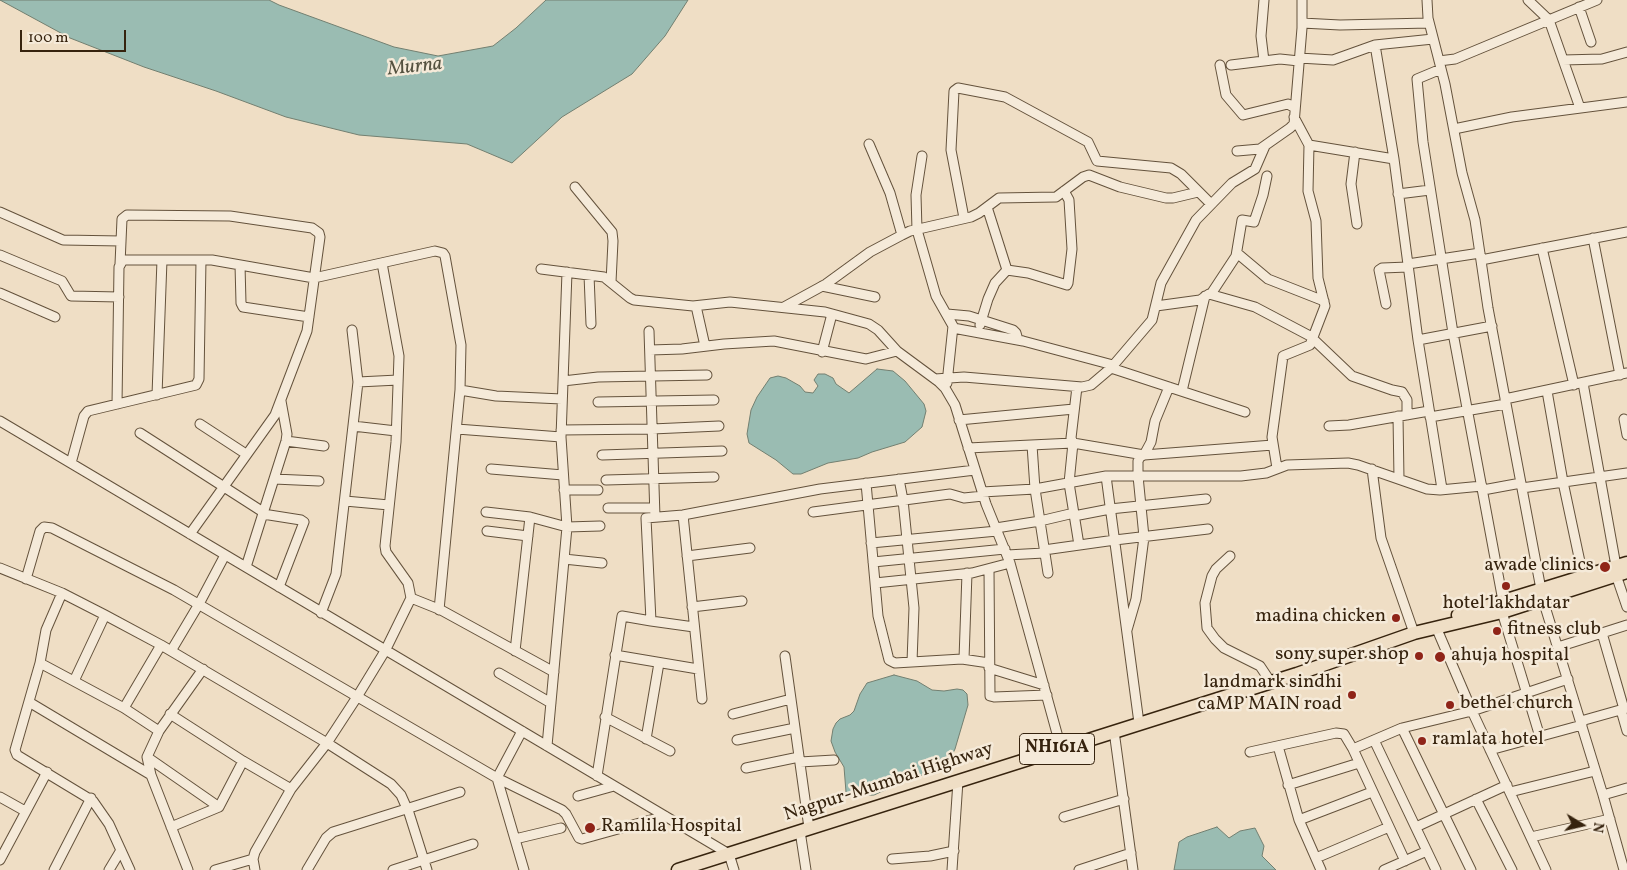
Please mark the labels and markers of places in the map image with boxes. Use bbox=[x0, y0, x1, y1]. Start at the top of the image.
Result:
place label: awade clinics bbox=[1484, 556, 1594, 578]
marker: awade clinics bbox=[1598, 560, 1612, 574]
marker: hotel lakhdatar bbox=[1500, 580, 1512, 592]
place label: hotel lakhdatar bbox=[1442, 594, 1570, 616]
place label: madina chicken bbox=[1255, 607, 1386, 629]
marker: madina chicken bbox=[1390, 612, 1402, 624]
place label: fitness club bbox=[1507, 620, 1601, 642]
marker: fitness club bbox=[1491, 625, 1503, 637]
place label: sony super shop bbox=[1275, 645, 1409, 667]
place label: ahuja hospital bbox=[1451, 646, 1569, 668]
marker: sony super shop bbox=[1413, 650, 1425, 662]
marker: ahuja hospital bbox=[1433, 650, 1447, 664]
place label: landmark sindhi caMP MAIN road bbox=[1198, 673, 1342, 717]
marker: landmark sindhi caMP MAIN road bbox=[1346, 689, 1358, 701]
place label: bethel church bbox=[1460, 694, 1573, 716]
marker: bethel church bbox=[1444, 699, 1456, 711]
place label: ramlata hotel bbox=[1432, 730, 1544, 752]
marker: ramlata hotel bbox=[1416, 735, 1428, 747]
place label: Ramlila Hospital bbox=[601, 817, 742, 839]
marker: Ramlila Hospital bbox=[583, 821, 597, 835]

